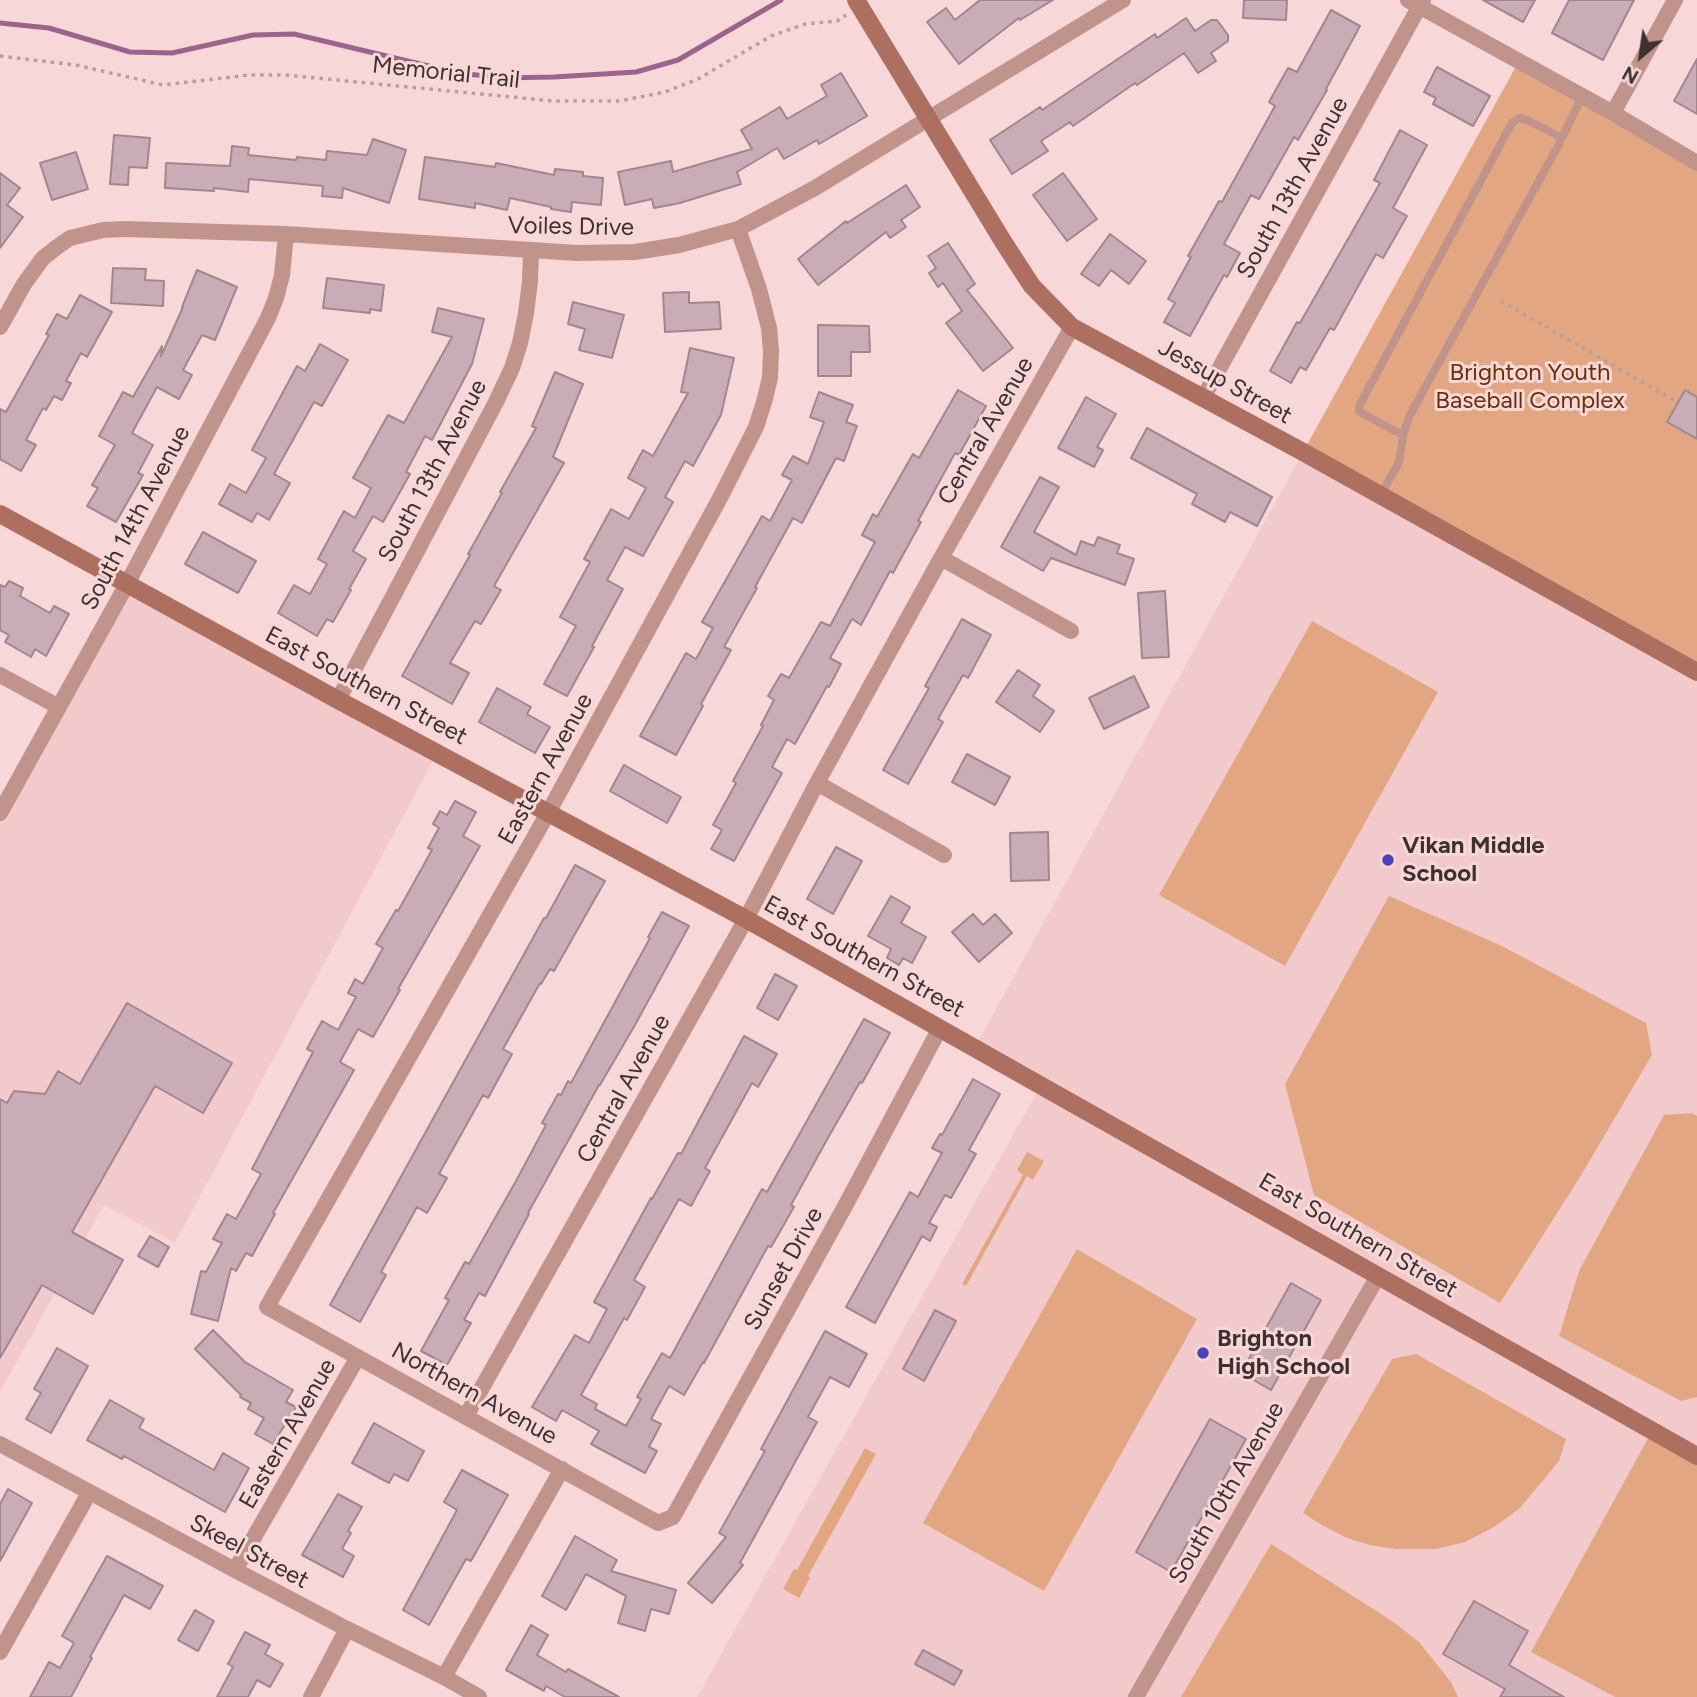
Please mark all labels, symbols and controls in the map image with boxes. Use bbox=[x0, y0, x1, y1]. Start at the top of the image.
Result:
north arrow bbox=[1606, 21, 1676, 91]
street label: Memorial Trail bbox=[371, 51, 521, 95]
text: N bbox=[1619, 61, 1643, 88]
street label: South 13th Avenue bbox=[1231, 92, 1355, 284]
street label: Voiles Drive bbox=[508, 212, 634, 242]
street label: Jessup Street bbox=[1153, 333, 1297, 431]
street label: Central Avenue bbox=[932, 352, 1040, 510]
park label: Brighton Youth Baseball Complex bbox=[1435, 359, 1625, 415]
street label: South 13th Avenue bbox=[373, 375, 493, 567]
street label: South 14th Avenue bbox=[75, 421, 197, 615]
street label: East Southern Street bbox=[260, 620, 472, 752]
street label: Eastern Avenue bbox=[493, 688, 599, 850]
place label: Vikan Middle School bbox=[1402, 832, 1545, 888]
marker: Vikan Middle School bbox=[1380, 852, 1396, 868]
street label: East Southern Street bbox=[759, 890, 969, 1024]
street label: Central Avenue bbox=[571, 1010, 677, 1168]
street label: East Southern Street bbox=[1253, 1167, 1463, 1305]
street label: Sunset Drive bbox=[738, 1202, 830, 1336]
place label: Brighton High School bbox=[1217, 1325, 1350, 1381]
street label: Northern Avenue bbox=[386, 1337, 562, 1451]
marker: Brighton High School bbox=[1195, 1345, 1211, 1361]
street label: Eastern Avenue bbox=[233, 1354, 343, 1514]
street label: South 10th Avenue bbox=[1163, 1397, 1291, 1589]
street label: Skeel Street bbox=[185, 1509, 313, 1595]

